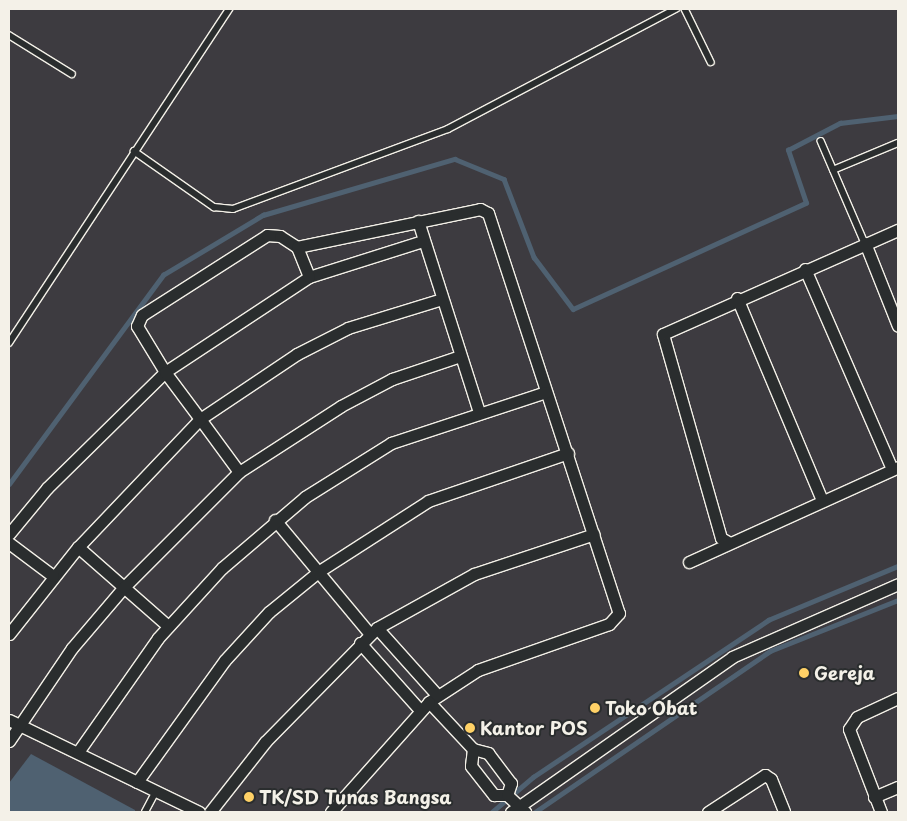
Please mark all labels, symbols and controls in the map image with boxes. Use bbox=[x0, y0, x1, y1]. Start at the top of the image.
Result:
place label: Gereja bbox=[814, 662, 875, 684]
marker: Gereja bbox=[798, 667, 810, 679]
place label: Toko Obat bbox=[605, 697, 699, 719]
marker: Toko Obat bbox=[589, 702, 601, 714]
place label: Kantor POS bbox=[480, 717, 588, 739]
marker: Kantor POS bbox=[464, 722, 476, 734]
place label: TK/SD Tunas Bangsa bbox=[259, 786, 452, 808]
marker: TK/SD Tunas Bangsa bbox=[243, 791, 255, 803]

